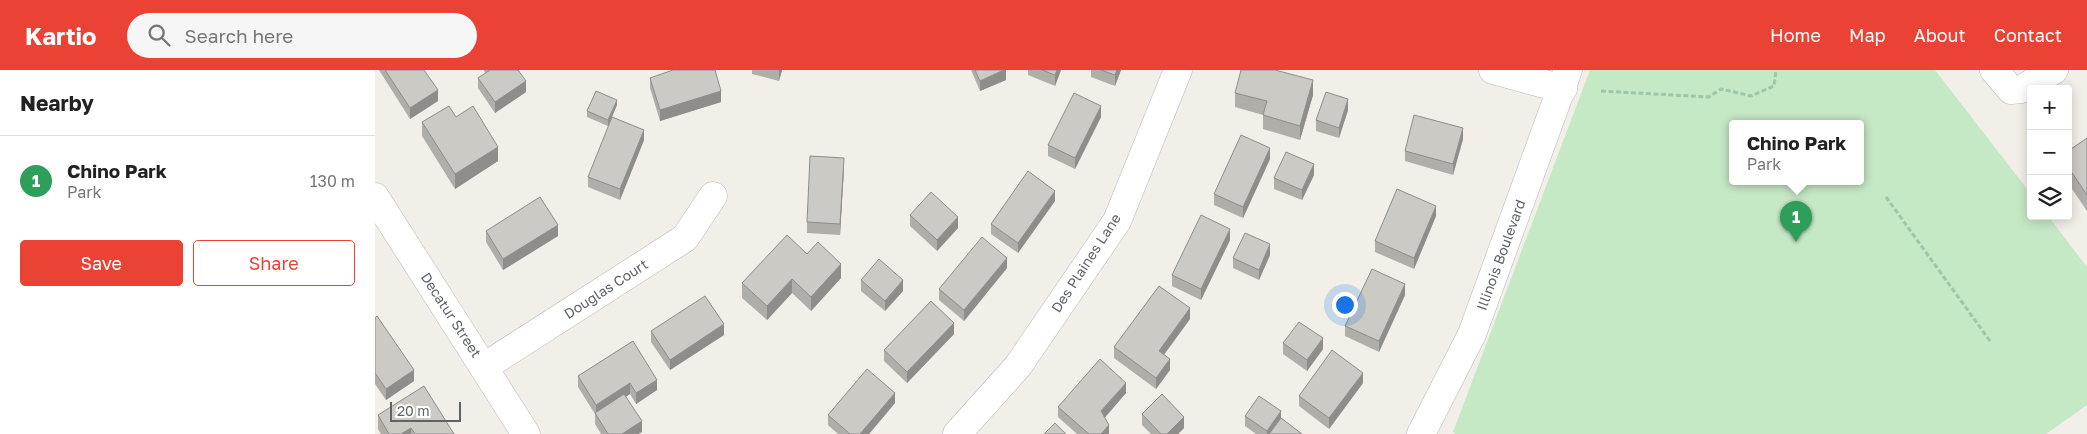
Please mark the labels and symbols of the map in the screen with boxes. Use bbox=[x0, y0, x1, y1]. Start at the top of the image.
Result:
street label: Illinois Boulevard bbox=[1473, 197, 1528, 312]
pin: 1 bbox=[1780, 201, 1812, 242]
street label: Des Plaines Lane bbox=[1047, 210, 1124, 315]
street label: Douglas Court bbox=[561, 255, 651, 322]
street label: Decatur Street bbox=[418, 269, 485, 360]
your location bbox=[1332, 292, 1358, 318]
scale bar bbox=[390, 399, 461, 422]

